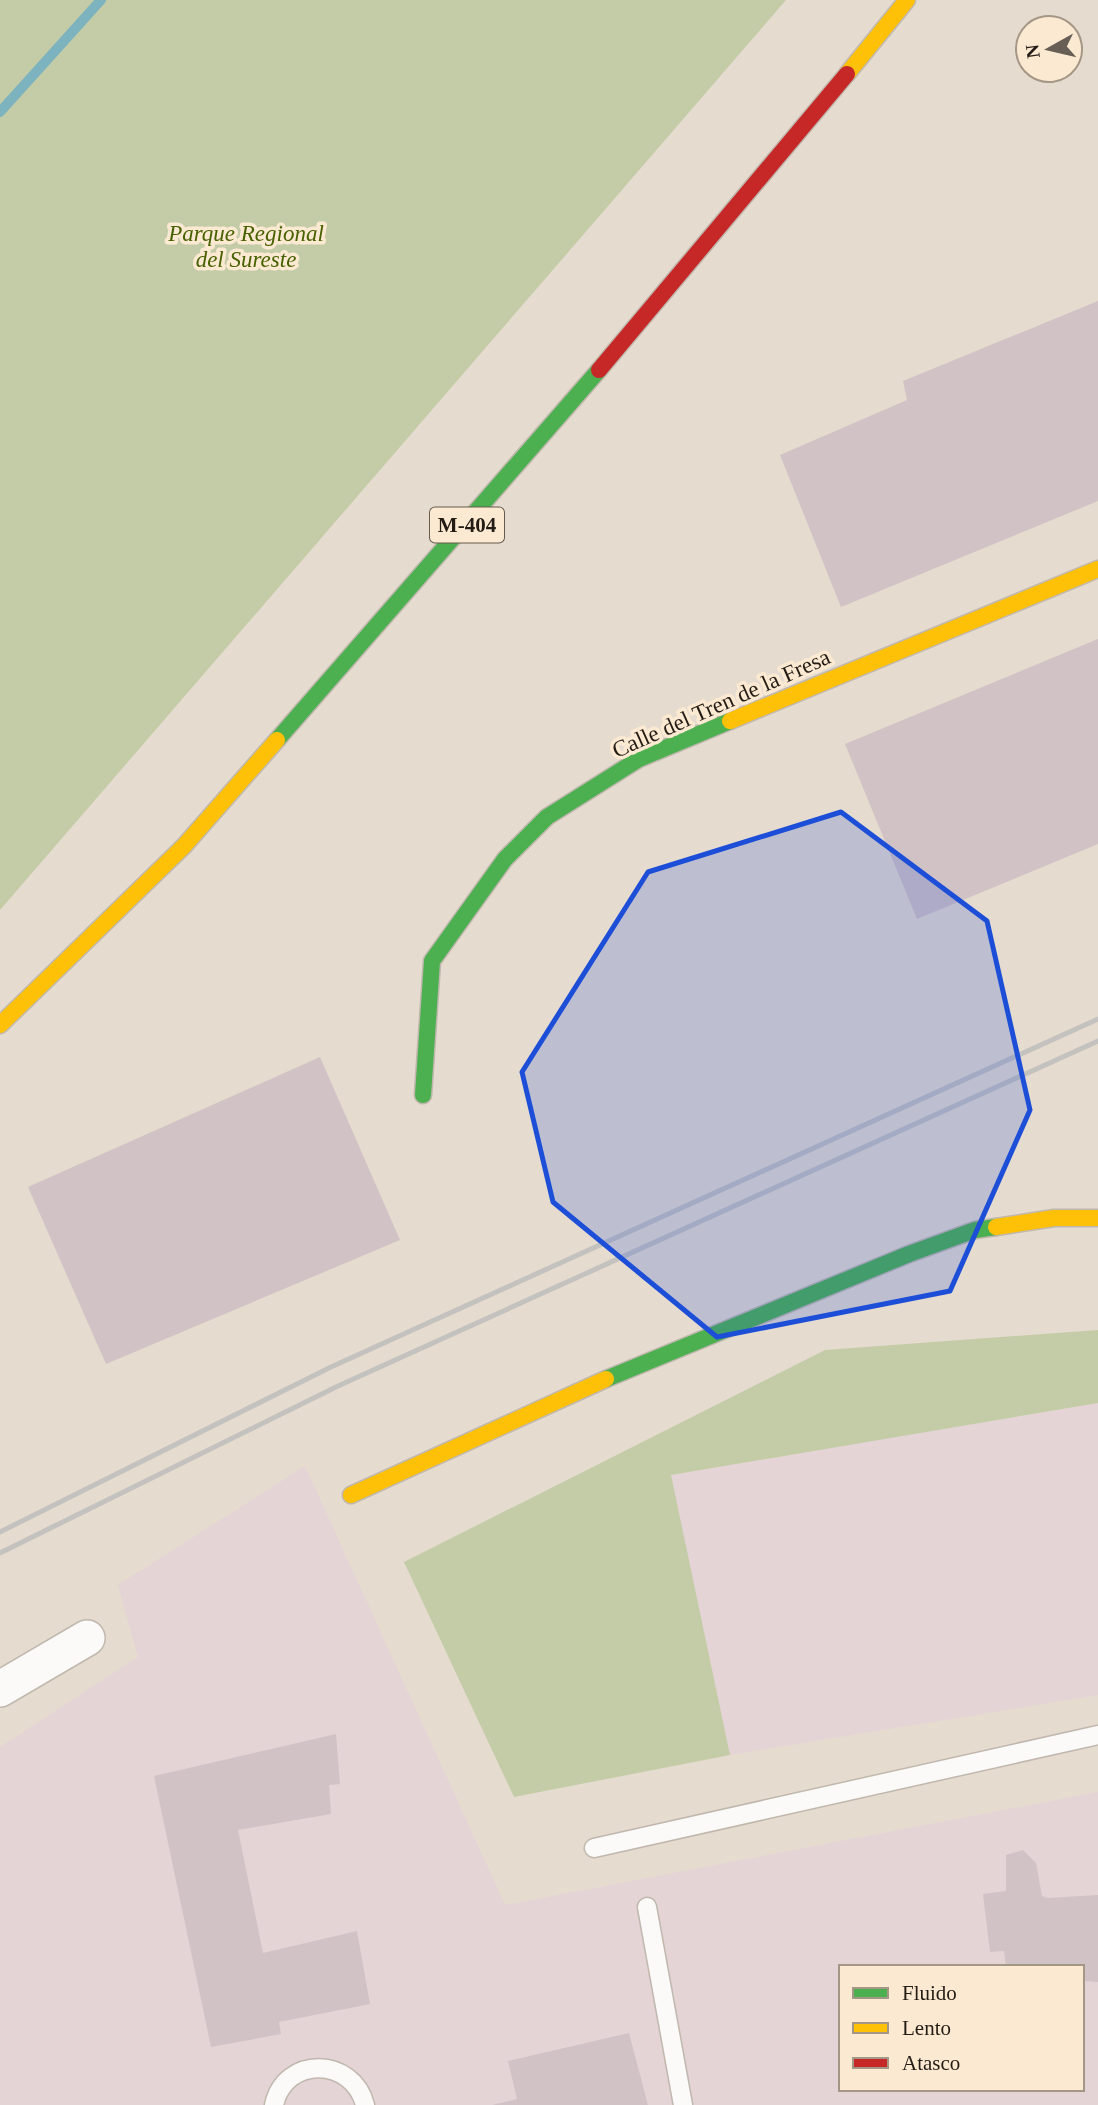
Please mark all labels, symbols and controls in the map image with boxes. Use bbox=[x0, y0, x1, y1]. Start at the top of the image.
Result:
north arrow bbox=[1014, 14, 1084, 84]
text: N bbox=[1021, 43, 1044, 60]
park label: Parque Regional del Sureste bbox=[167, 221, 324, 272]
road number: M-404 bbox=[430, 508, 504, 542]
street label: Calle del Tren de la Fresa bbox=[608, 644, 834, 763]
legend bbox=[839, 1965, 1084, 2091]
text: Fluido bbox=[902, 1981, 957, 2005]
text: Lento bbox=[902, 2016, 951, 2040]
text: Atasco bbox=[902, 2051, 960, 2075]

